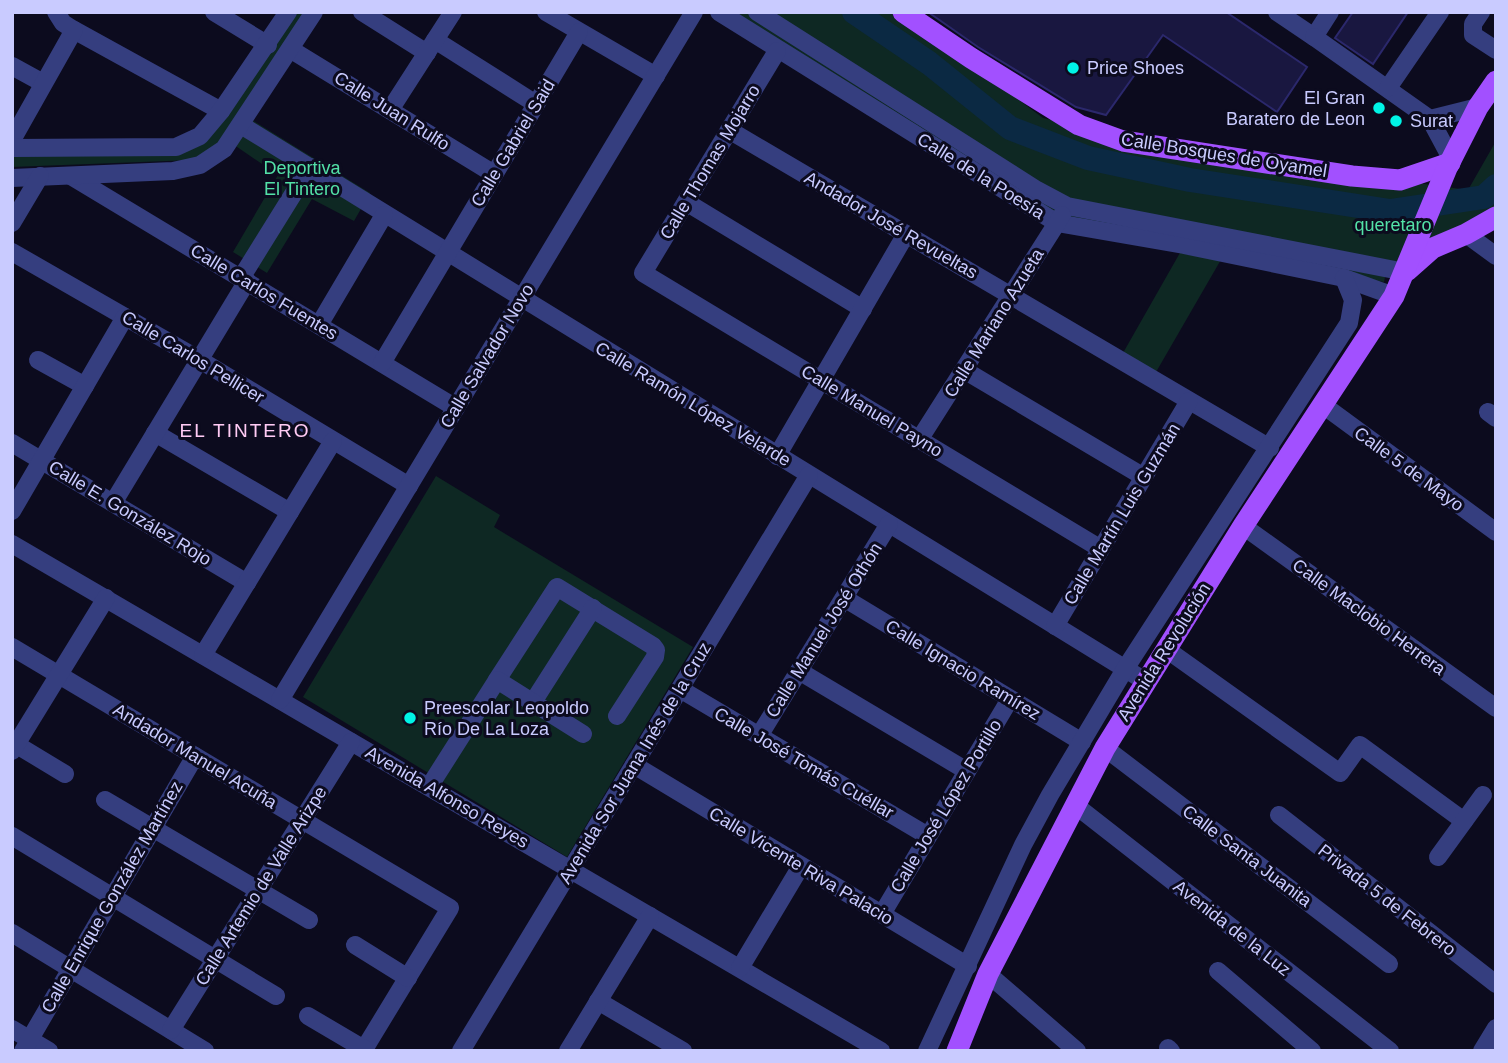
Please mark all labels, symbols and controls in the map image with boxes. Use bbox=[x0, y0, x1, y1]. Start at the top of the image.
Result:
place label: Price Shoes bbox=[1087, 58, 1184, 78]
marker: Price Shoes bbox=[1065, 60, 1081, 76]
street label: Calle Juan Rulfo bbox=[331, 68, 453, 154]
street label: Calle Gabriel Said bbox=[467, 76, 559, 210]
street label: Calle Thomas Mojarro bbox=[656, 81, 764, 243]
place label: El Gran Baratero de Leon bbox=[1226, 88, 1365, 129]
marker: El Gran Baratero de Leon bbox=[1371, 100, 1387, 116]
place label: Surat bbox=[1410, 111, 1453, 131]
marker: Surat bbox=[1388, 113, 1404, 129]
street label: Calle de la Poesía bbox=[914, 129, 1049, 224]
street label: Calle Bosques de Oyamel bbox=[1120, 129, 1328, 181]
park label: Deportiva El Tintero bbox=[263, 158, 342, 199]
street label: Andador José Revueltas bbox=[801, 167, 981, 283]
park label: queretaro bbox=[1354, 215, 1432, 235]
street label: Calle Carlos Fuentes bbox=[187, 240, 341, 344]
street label: Calle Mariano Azueta bbox=[940, 244, 1048, 401]
street label: Calle Salvador Novo bbox=[436, 281, 538, 431]
street label: Calle Carlos Pellicer bbox=[118, 307, 268, 407]
street label: Calle Ramón López Velarde bbox=[592, 338, 794, 470]
street label: Calle Manuel Payno bbox=[798, 361, 946, 461]
district label: EL TINTERO bbox=[180, 420, 310, 441]
street label: Calle Martín Luis Guzmán bbox=[1060, 420, 1184, 608]
street label: Calle 5 de Mayo bbox=[1351, 423, 1467, 515]
street label: Calle E. González Rojo bbox=[45, 457, 215, 569]
street label: Calle Manuel José Othón bbox=[762, 539, 886, 721]
street label: Calle Maclobio Herrera bbox=[1289, 555, 1450, 680]
street label: Avenida Revolución bbox=[1113, 579, 1215, 725]
street label: Calle Ignacio Ramírez bbox=[882, 616, 1044, 724]
street label: Avenida Sor Juana Inés de la Cruz bbox=[555, 639, 715, 887]
place label: Preescolar Leopoldo Río De La Loza bbox=[424, 698, 589, 739]
street label: Andador Manuel Acuña bbox=[110, 699, 281, 813]
street label: Calle José Tomás Cuéllar bbox=[711, 703, 897, 823]
marker: Preescolar Leopoldo Río De La Loza bbox=[402, 710, 418, 726]
street label: Calle José López Portillo bbox=[886, 716, 1006, 896]
street label: Avenida Alfonso Reyes bbox=[362, 742, 532, 852]
street label: Calle Enrique González Martínez bbox=[37, 778, 187, 1016]
street label: Calle Artemio de Valle Arizpe bbox=[191, 783, 331, 989]
street label: Calle Santa Juanita bbox=[1179, 801, 1316, 912]
street label: Calle Vicente Riva Palacio bbox=[706, 803, 896, 929]
street label: Privada 5 de Febrero bbox=[1314, 840, 1460, 960]
street label: Avenida de la Luz bbox=[1170, 876, 1294, 980]

